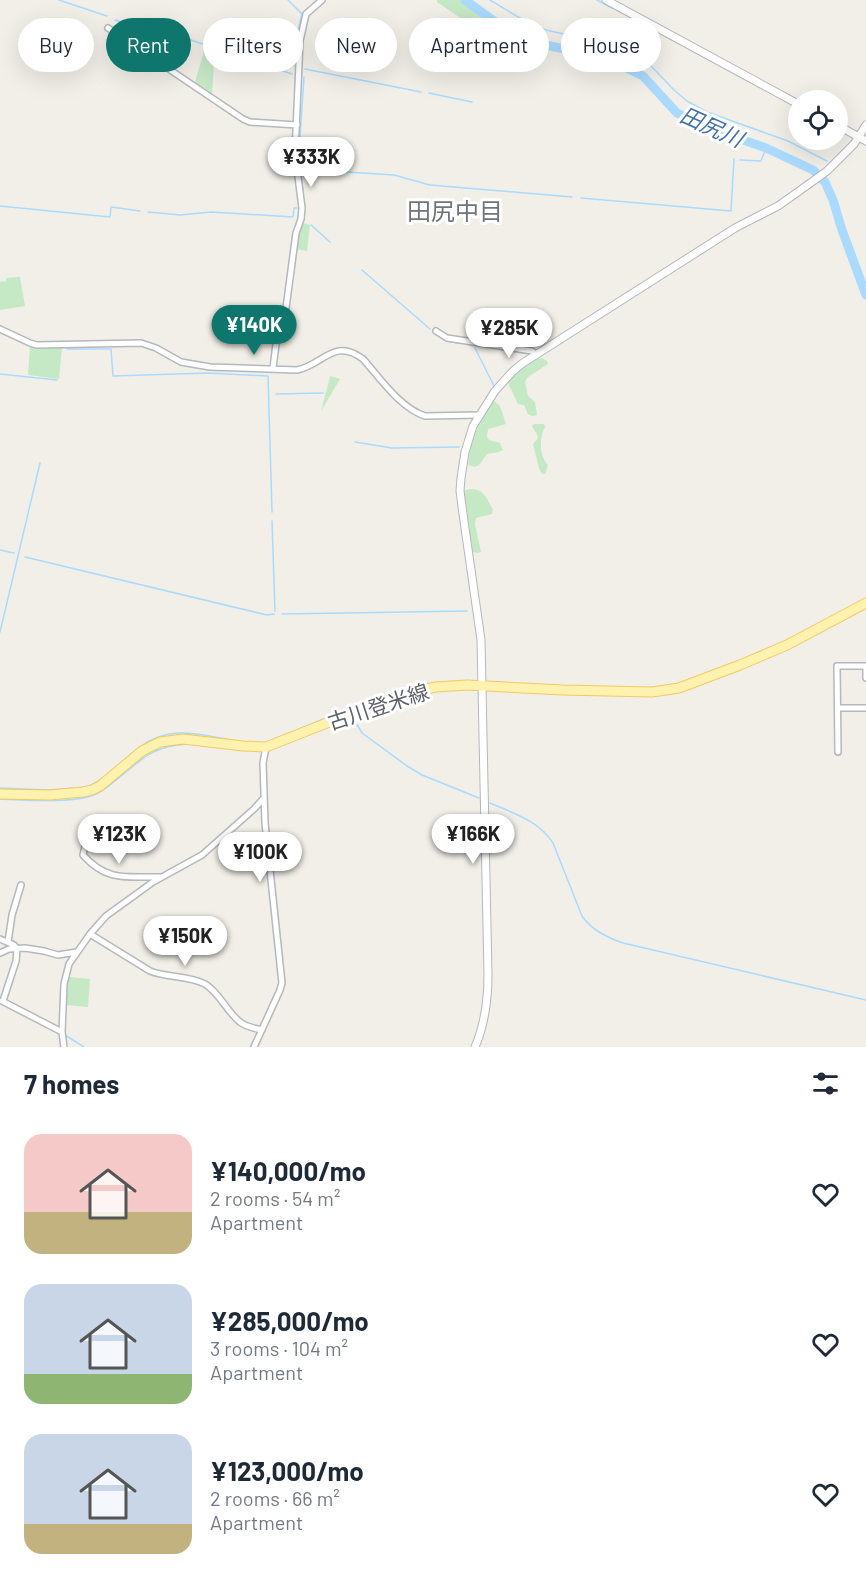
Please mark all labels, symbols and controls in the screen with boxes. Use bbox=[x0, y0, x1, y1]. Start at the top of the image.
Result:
chip: Buy bbox=[18, 18, 94, 72]
chip: Rent bbox=[106, 18, 191, 72]
chip: Filters bbox=[203, 18, 303, 72]
chip: New bbox=[315, 18, 397, 72]
chip: Apartment bbox=[409, 18, 549, 72]
chip: House bbox=[561, 18, 661, 72]
map controls bbox=[788, 90, 848, 150]
button: locate bbox=[788, 90, 848, 150]
water label: 田尻川 bbox=[677, 101, 749, 152]
pin: ¥333K bbox=[269, 137, 353, 188]
text: ¥333K bbox=[282, 144, 340, 168]
district label: 田尻中目 bbox=[407, 196, 503, 225]
pin: ¥140K bbox=[212, 305, 296, 356]
pin: ¥285K bbox=[467, 308, 551, 359]
text: ¥140K bbox=[226, 312, 282, 336]
text: ¥285K bbox=[479, 315, 539, 339]
street label: 古川登米線 bbox=[324, 678, 432, 734]
pin: ¥123K bbox=[77, 814, 161, 865]
pin: ¥166K bbox=[431, 814, 515, 865]
text: ¥123K bbox=[91, 821, 147, 845]
text: ¥166K bbox=[446, 821, 500, 845]
pin: ¥100K bbox=[218, 832, 302, 883]
text: ¥100K bbox=[232, 839, 288, 863]
pin: ¥150K bbox=[143, 916, 227, 967]
text: ¥150K bbox=[157, 923, 213, 947]
icon: filters bbox=[809, 1067, 842, 1100]
text: 7 homes bbox=[24, 1068, 119, 1099]
text: ¥140,000/mo bbox=[210, 1155, 366, 1186]
icon: home bbox=[72, 1158, 144, 1230]
icon: heart bbox=[809, 1178, 842, 1211]
text: 2 rooms · 54 m² bbox=[210, 1186, 340, 1210]
text: Apartment bbox=[210, 1210, 303, 1234]
text: ¥285,000/mo bbox=[210, 1305, 369, 1336]
icon: home bbox=[72, 1308, 144, 1380]
icon: heart bbox=[809, 1328, 842, 1361]
text: 3 rooms · 104 m² bbox=[210, 1336, 348, 1360]
text: Apartment bbox=[210, 1360, 303, 1384]
text: ¥123,000/mo bbox=[210, 1455, 364, 1486]
icon: home bbox=[72, 1458, 144, 1530]
icon: heart bbox=[809, 1478, 842, 1511]
text: 2 rooms · 66 m² bbox=[210, 1486, 340, 1510]
text: Apartment bbox=[210, 1510, 303, 1534]

